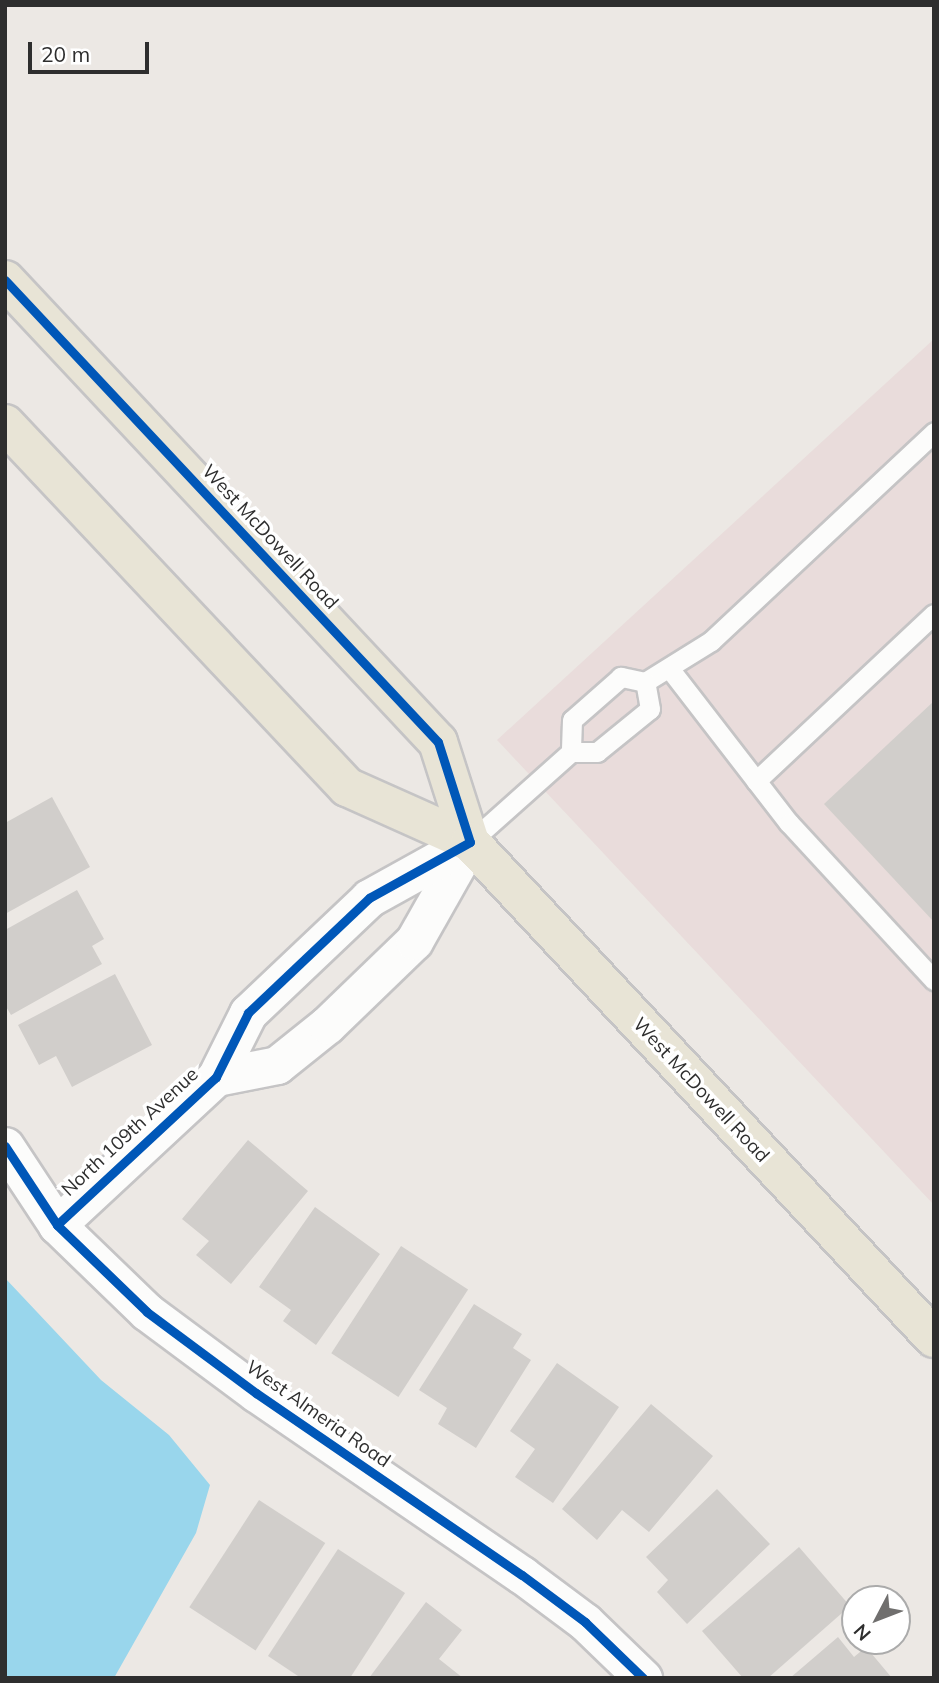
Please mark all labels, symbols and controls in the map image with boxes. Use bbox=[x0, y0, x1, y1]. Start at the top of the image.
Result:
scale bar bbox=[32, 28, 152, 72]
text: 20 m bbox=[41, 41, 90, 67]
street label: West McDowell Road bbox=[197, 460, 343, 614]
street label: West McDowell Road bbox=[628, 1013, 774, 1167]
street label: North 109th Avenue bbox=[57, 1063, 203, 1201]
street label: West Almeria Road bbox=[241, 1356, 395, 1472]
north arrow bbox=[841, 1585, 911, 1655]
text: N bbox=[848, 1619, 876, 1646]

